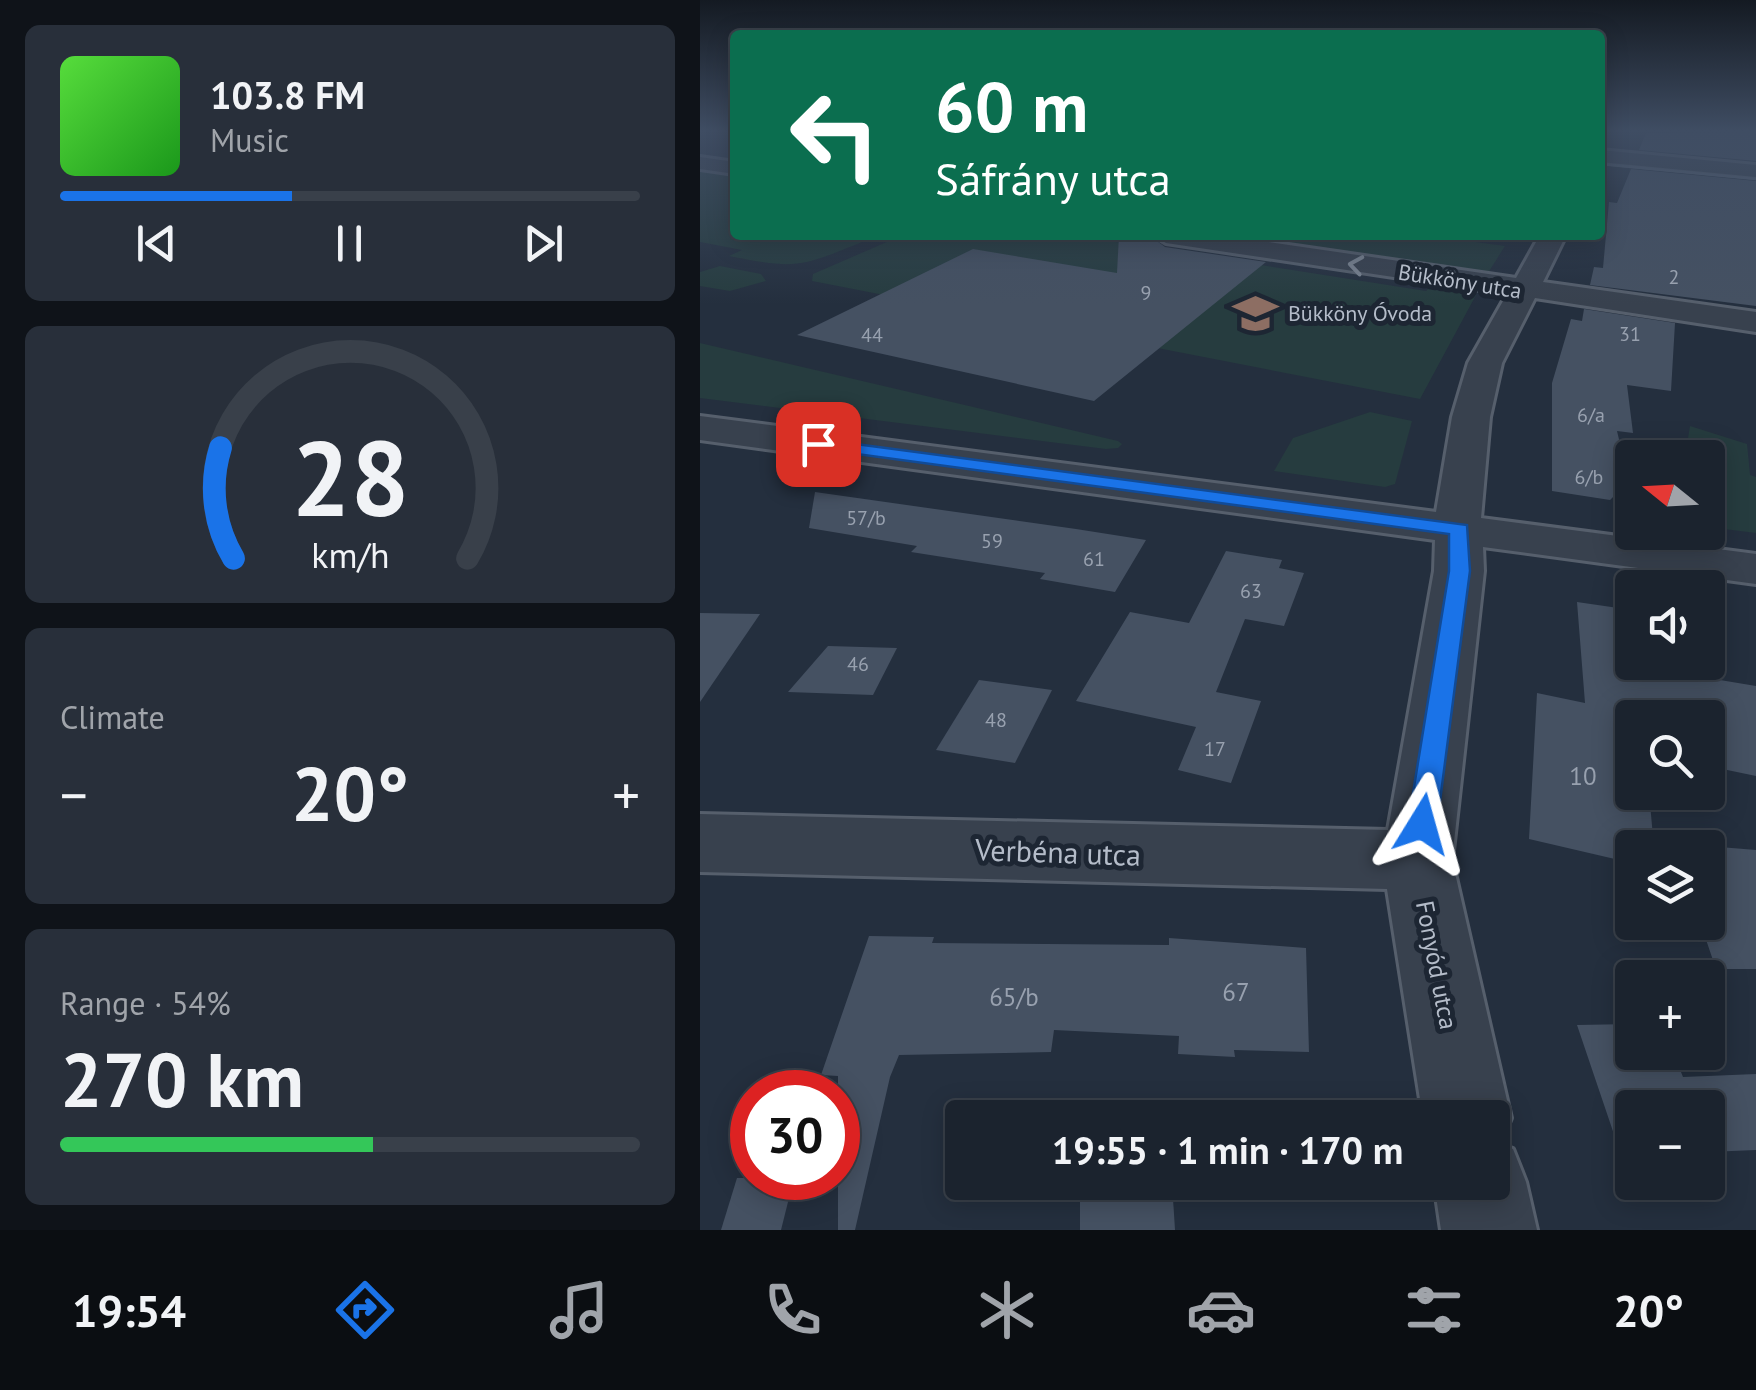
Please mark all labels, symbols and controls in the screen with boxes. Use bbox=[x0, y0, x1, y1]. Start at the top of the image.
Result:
text: 60 m bbox=[935, 61, 1088, 151]
text: 103.8 FM bbox=[210, 70, 365, 119]
icon: left bbox=[770, 70, 900, 200]
text: Music bbox=[210, 119, 289, 161]
text: Sáfrány utca bbox=[935, 149, 1171, 207]
icon: previous bbox=[129, 216, 184, 271]
icon: pause bbox=[322, 216, 377, 271]
icon: next bbox=[516, 216, 571, 271]
one-way arrow bbox=[1348, 255, 1364, 276]
street label: Bükköny utca bbox=[1396, 257, 1524, 305]
house number: 2 bbox=[1669, 264, 1679, 290]
house number: 9 bbox=[1141, 280, 1151, 306]
school or university icon: Bükköny Óvoda bbox=[1231, 289, 1279, 337]
place label: Bükköny Óvoda bbox=[1288, 299, 1432, 327]
house number: 31 bbox=[1619, 321, 1641, 347]
house number: 44 bbox=[861, 322, 883, 348]
pin bbox=[776, 402, 861, 487]
house number: 6/a bbox=[1577, 402, 1605, 428]
text: 28 bbox=[291, 410, 409, 545]
icon: arrive bbox=[791, 417, 846, 472]
north arrow bbox=[1615, 440, 1725, 550]
map controls bbox=[1615, 440, 1725, 1200]
house number: 6/b bbox=[1575, 464, 1603, 490]
house number: 57/b bbox=[846, 505, 886, 531]
house number: 59 bbox=[981, 528, 1003, 554]
text: km/h bbox=[311, 532, 389, 578]
house number: 61 bbox=[1083, 546, 1105, 572]
button: sound bbox=[1615, 570, 1725, 680]
house number: 63 bbox=[1240, 578, 1262, 604]
house number: 46 bbox=[847, 651, 869, 677]
text: Climate bbox=[60, 696, 165, 738]
button: search bbox=[1615, 700, 1725, 810]
house number: 48 bbox=[985, 707, 1007, 733]
house number: 17 bbox=[1204, 736, 1226, 762]
text: 20° bbox=[291, 745, 409, 842]
text: − bbox=[60, 759, 88, 830]
text: + bbox=[612, 759, 640, 830]
house number: 10 bbox=[1569, 760, 1597, 792]
position arrow bbox=[1370, 772, 1474, 876]
street label: Verbéna utca bbox=[973, 829, 1142, 874]
button: layers bbox=[1615, 830, 1725, 940]
street label: Fonyód utca bbox=[1409, 898, 1465, 1032]
button: + bbox=[1615, 960, 1725, 1070]
house number: 67 bbox=[1222, 976, 1250, 1008]
house number: 65/b bbox=[989, 981, 1039, 1013]
text: Range · 54% bbox=[60, 982, 231, 1024]
text: 270 km bbox=[60, 1031, 304, 1128]
speed limit sign: 30 bbox=[730, 1070, 860, 1200]
button: − bbox=[1615, 1090, 1725, 1200]
text: 19:55 · 1 min · 170 m bbox=[1052, 1125, 1403, 1174]
icon: directions bbox=[330, 1275, 400, 1345]
icon: music bbox=[544, 1275, 614, 1345]
icon: phone bbox=[758, 1275, 828, 1345]
icon: climate bbox=[972, 1275, 1042, 1345]
icon: car bbox=[1186, 1275, 1256, 1345]
icon: filters bbox=[1399, 1275, 1469, 1345]
text: 19:54 bbox=[72, 1281, 186, 1339]
text: 20° bbox=[1613, 1281, 1684, 1339]

